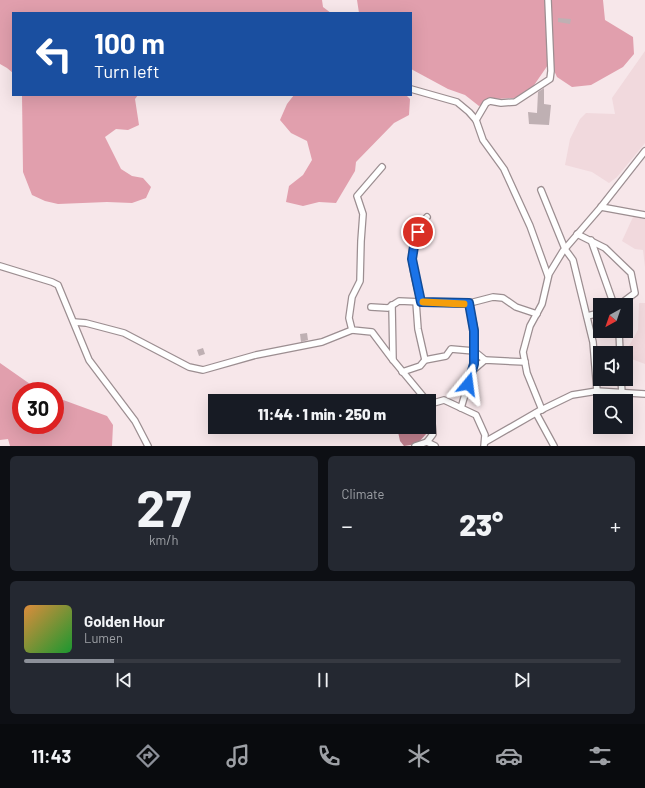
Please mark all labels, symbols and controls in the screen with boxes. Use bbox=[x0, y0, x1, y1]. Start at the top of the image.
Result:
text: 100 m bbox=[94, 26, 165, 60]
icon: left bbox=[28, 28, 80, 80]
text: Turn left bbox=[94, 60, 160, 82]
pin bbox=[401, 215, 435, 249]
icon: arrive bbox=[407, 221, 429, 243]
north arrow bbox=[593, 298, 633, 338]
map controls bbox=[593, 298, 633, 434]
button: sound bbox=[593, 346, 633, 386]
position arrow bbox=[447, 363, 489, 405]
speed limit sign: 30 bbox=[12, 382, 64, 434]
button: search bbox=[593, 394, 633, 434]
text: 11:44 · 1 min · 250 m bbox=[258, 405, 386, 423]
text: 27 bbox=[136, 475, 191, 537]
text: Climate bbox=[342, 486, 385, 502]
text: 23° bbox=[459, 506, 503, 542]
text: − bbox=[342, 512, 353, 538]
text: + bbox=[610, 512, 621, 538]
text: km/h bbox=[149, 532, 178, 548]
text: Golden Hour bbox=[84, 612, 165, 630]
text: Lumen bbox=[84, 630, 123, 646]
icon: previous bbox=[113, 669, 135, 691]
icon: pause bbox=[312, 669, 334, 691]
icon: next bbox=[511, 669, 533, 691]
icon: directions bbox=[134, 742, 162, 770]
icon: music bbox=[224, 742, 252, 770]
icon: phone bbox=[315, 742, 343, 770]
icon: climate bbox=[405, 742, 433, 770]
icon: car bbox=[495, 742, 523, 770]
icon: filters bbox=[586, 742, 614, 770]
text: 11:43 bbox=[31, 745, 71, 767]

